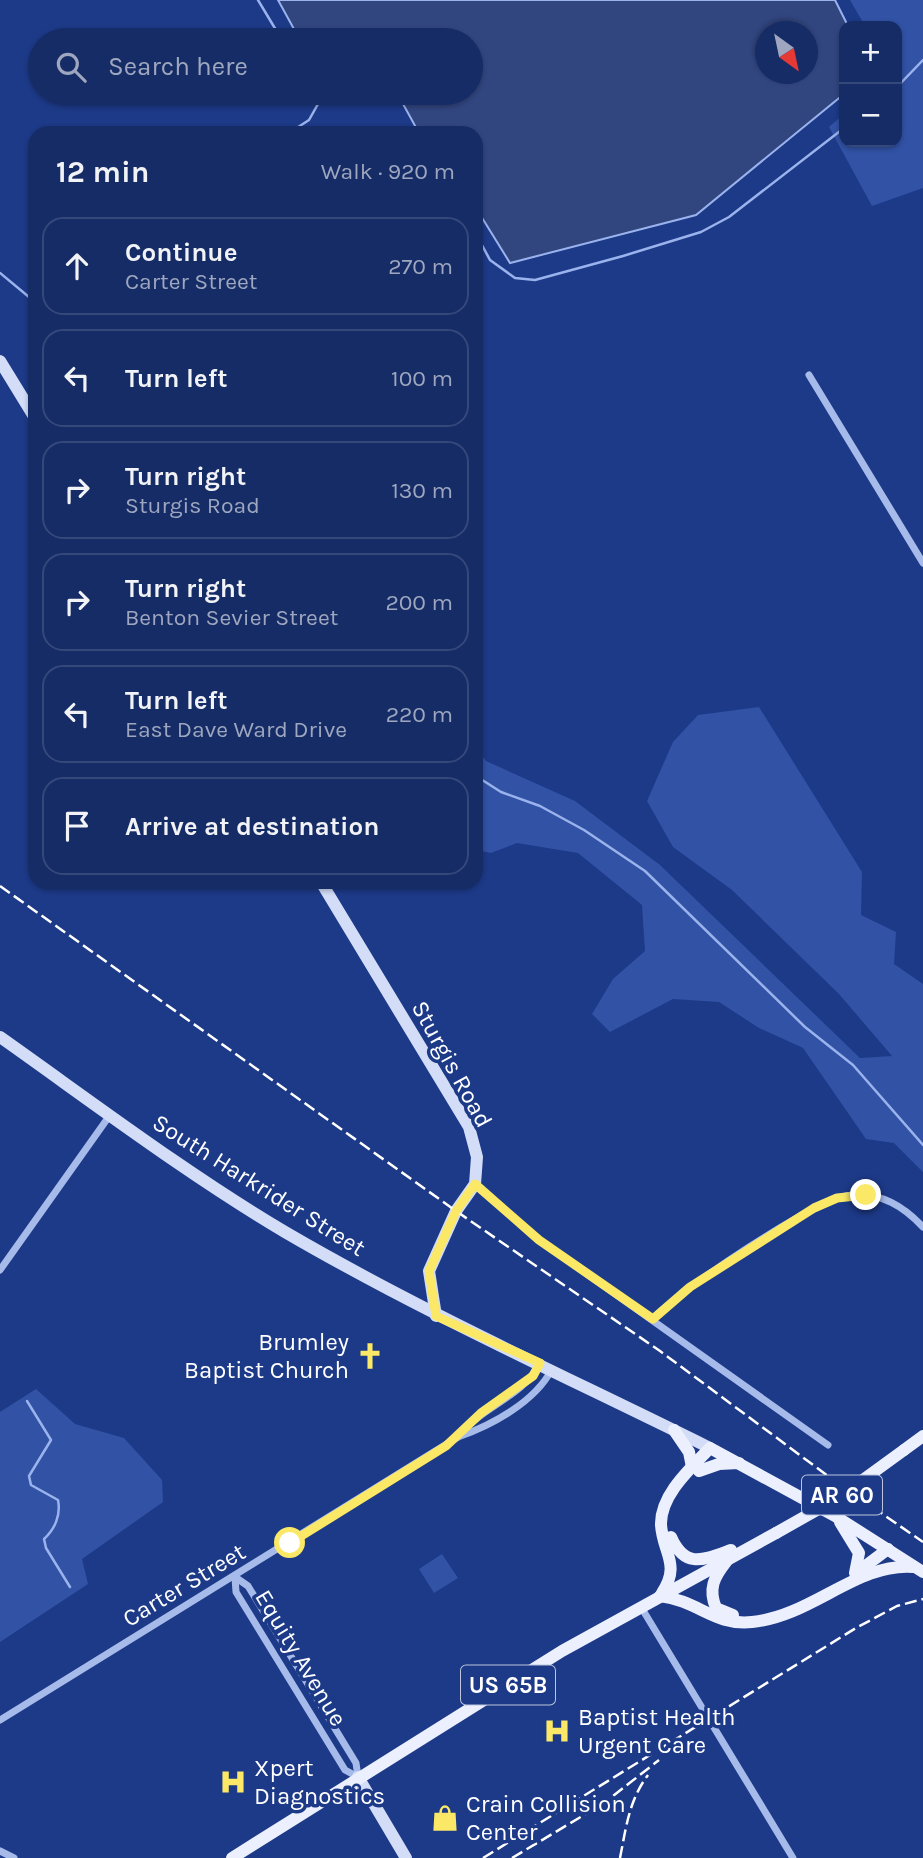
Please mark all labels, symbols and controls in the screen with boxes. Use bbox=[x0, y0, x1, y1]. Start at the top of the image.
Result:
north arrow bbox=[755, 21, 818, 84]
map controls bbox=[839, 21, 902, 147]
button: + bbox=[839, 21, 902, 84]
search box bbox=[28, 28, 483, 105]
icon: search bbox=[52, 48, 90, 86]
text: Search here bbox=[108, 51, 248, 82]
button: − bbox=[839, 84, 902, 147]
text: 12 min bbox=[56, 154, 149, 190]
text: Walk · 920 m bbox=[321, 158, 455, 185]
text: Continue bbox=[125, 237, 237, 268]
icon: ahead bbox=[58, 247, 96, 285]
text: 270 m bbox=[388, 253, 453, 280]
text: Carter Street bbox=[125, 268, 257, 295]
icon: left bbox=[58, 359, 96, 397]
text: Turn left bbox=[125, 363, 227, 394]
text: 100 m bbox=[391, 365, 453, 392]
text: Turn right bbox=[125, 461, 246, 492]
icon: right bbox=[58, 471, 96, 509]
text: 130 m bbox=[391, 477, 453, 504]
text: Sturgis Road bbox=[125, 492, 260, 519]
text: Turn right bbox=[125, 573, 246, 604]
icon: right bbox=[58, 583, 96, 621]
text: 200 m bbox=[385, 589, 453, 616]
text: Benton Sevier Street bbox=[125, 604, 338, 631]
text: Turn left bbox=[125, 685, 227, 716]
icon: left bbox=[58, 695, 96, 733]
text: 220 m bbox=[386, 701, 453, 728]
text: East Dave Ward Drive bbox=[125, 716, 347, 743]
icon: arrive bbox=[58, 807, 96, 845]
text: Arrive at destination bbox=[125, 811, 379, 842]
street label: Sturgis Road bbox=[406, 996, 498, 1132]
street label: South Harkrider Street bbox=[148, 1108, 370, 1262]
route end bbox=[850, 1179, 881, 1210]
place label: Brumley Baptist Church bbox=[184, 1328, 349, 1384]
church icon: Brumley Baptist Church bbox=[355, 1341, 385, 1371]
road number: AR 60 bbox=[802, 1476, 882, 1514]
route start bbox=[274, 1527, 305, 1558]
street label: Carter Street bbox=[118, 1537, 250, 1633]
street label: Equity Avenue bbox=[249, 1585, 353, 1731]
road number: US 65B bbox=[461, 1666, 555, 1704]
place label: Baptist Health Urgent Care bbox=[578, 1703, 735, 1759]
hospital icon: Baptist Health Urgent Care bbox=[542, 1716, 572, 1746]
place label: Xpert Diagnostics bbox=[254, 1754, 385, 1810]
hospital icon: Xpert Diagnostics bbox=[218, 1767, 248, 1797]
place label: Crain Collision Center bbox=[466, 1790, 626, 1846]
shop icon: Crain Collision Center bbox=[430, 1803, 460, 1833]

